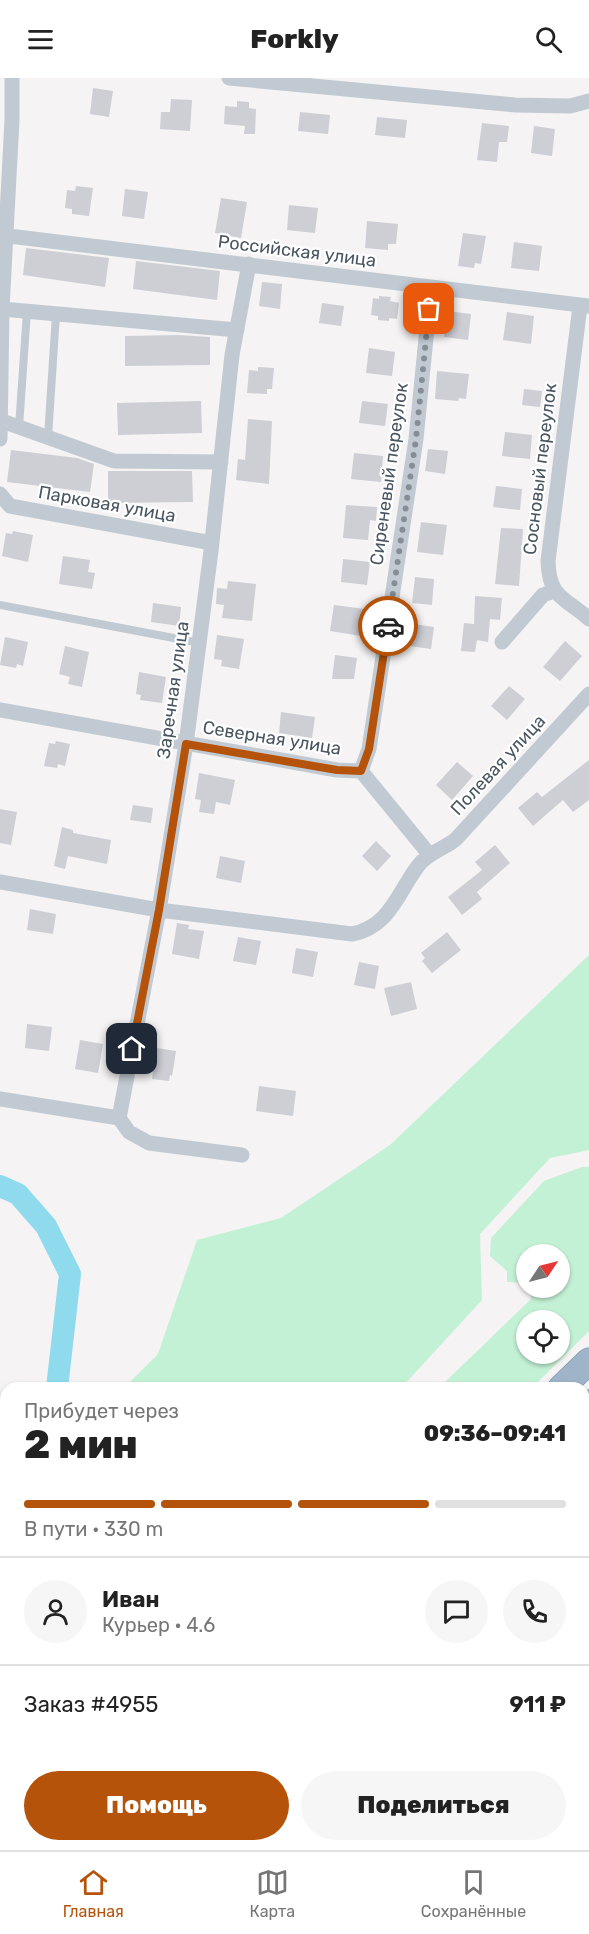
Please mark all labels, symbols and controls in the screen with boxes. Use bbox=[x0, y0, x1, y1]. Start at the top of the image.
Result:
icon: menu bbox=[24, 23, 57, 56]
text: Forkly bbox=[250, 23, 339, 55]
icon: search bbox=[532, 23, 565, 56]
street label: Российская улица bbox=[217, 230, 377, 272]
pin bbox=[403, 283, 454, 334]
icon: bag bbox=[412, 292, 445, 325]
street label: Сиреневый переулок bbox=[365, 381, 413, 567]
street label: Сосновый переулок bbox=[519, 382, 561, 556]
street label: Парковая улица bbox=[37, 481, 177, 527]
courier bbox=[358, 596, 418, 656]
icon: car bbox=[372, 610, 405, 643]
street label: Заречная улица bbox=[152, 620, 194, 760]
street label: Полевая улица bbox=[446, 710, 550, 820]
street label: Северная улица bbox=[201, 716, 343, 760]
pin bbox=[106, 1023, 157, 1074]
icon: home bbox=[115, 1032, 148, 1065]
north arrow bbox=[516, 1244, 570, 1298]
map controls bbox=[516, 1244, 570, 1364]
button: locate bbox=[516, 1310, 570, 1364]
text: Прибудет через bbox=[24, 1399, 179, 1423]
text: 09:36–09:41 bbox=[424, 1420, 566, 1447]
text: 2 мин bbox=[24, 1422, 138, 1468]
text: В пути · 330 m bbox=[24, 1517, 163, 1541]
button: person bbox=[24, 1580, 87, 1643]
button: chat bbox=[425, 1580, 488, 1643]
button: phone bbox=[503, 1580, 566, 1643]
text: Иван bbox=[102, 1586, 160, 1613]
text: Курьер · 4.6 bbox=[102, 1613, 215, 1637]
text: Заказ #4955 bbox=[24, 1691, 158, 1718]
text: 911 ₽ bbox=[509, 1691, 566, 1718]
button: Помощь bbox=[24, 1771, 289, 1840]
button: Поделиться bbox=[301, 1771, 566, 1840]
tab: Главная bbox=[63, 1866, 124, 1921]
tab: Карта bbox=[249, 1866, 295, 1921]
tab: Сохранённые bbox=[421, 1866, 526, 1921]

